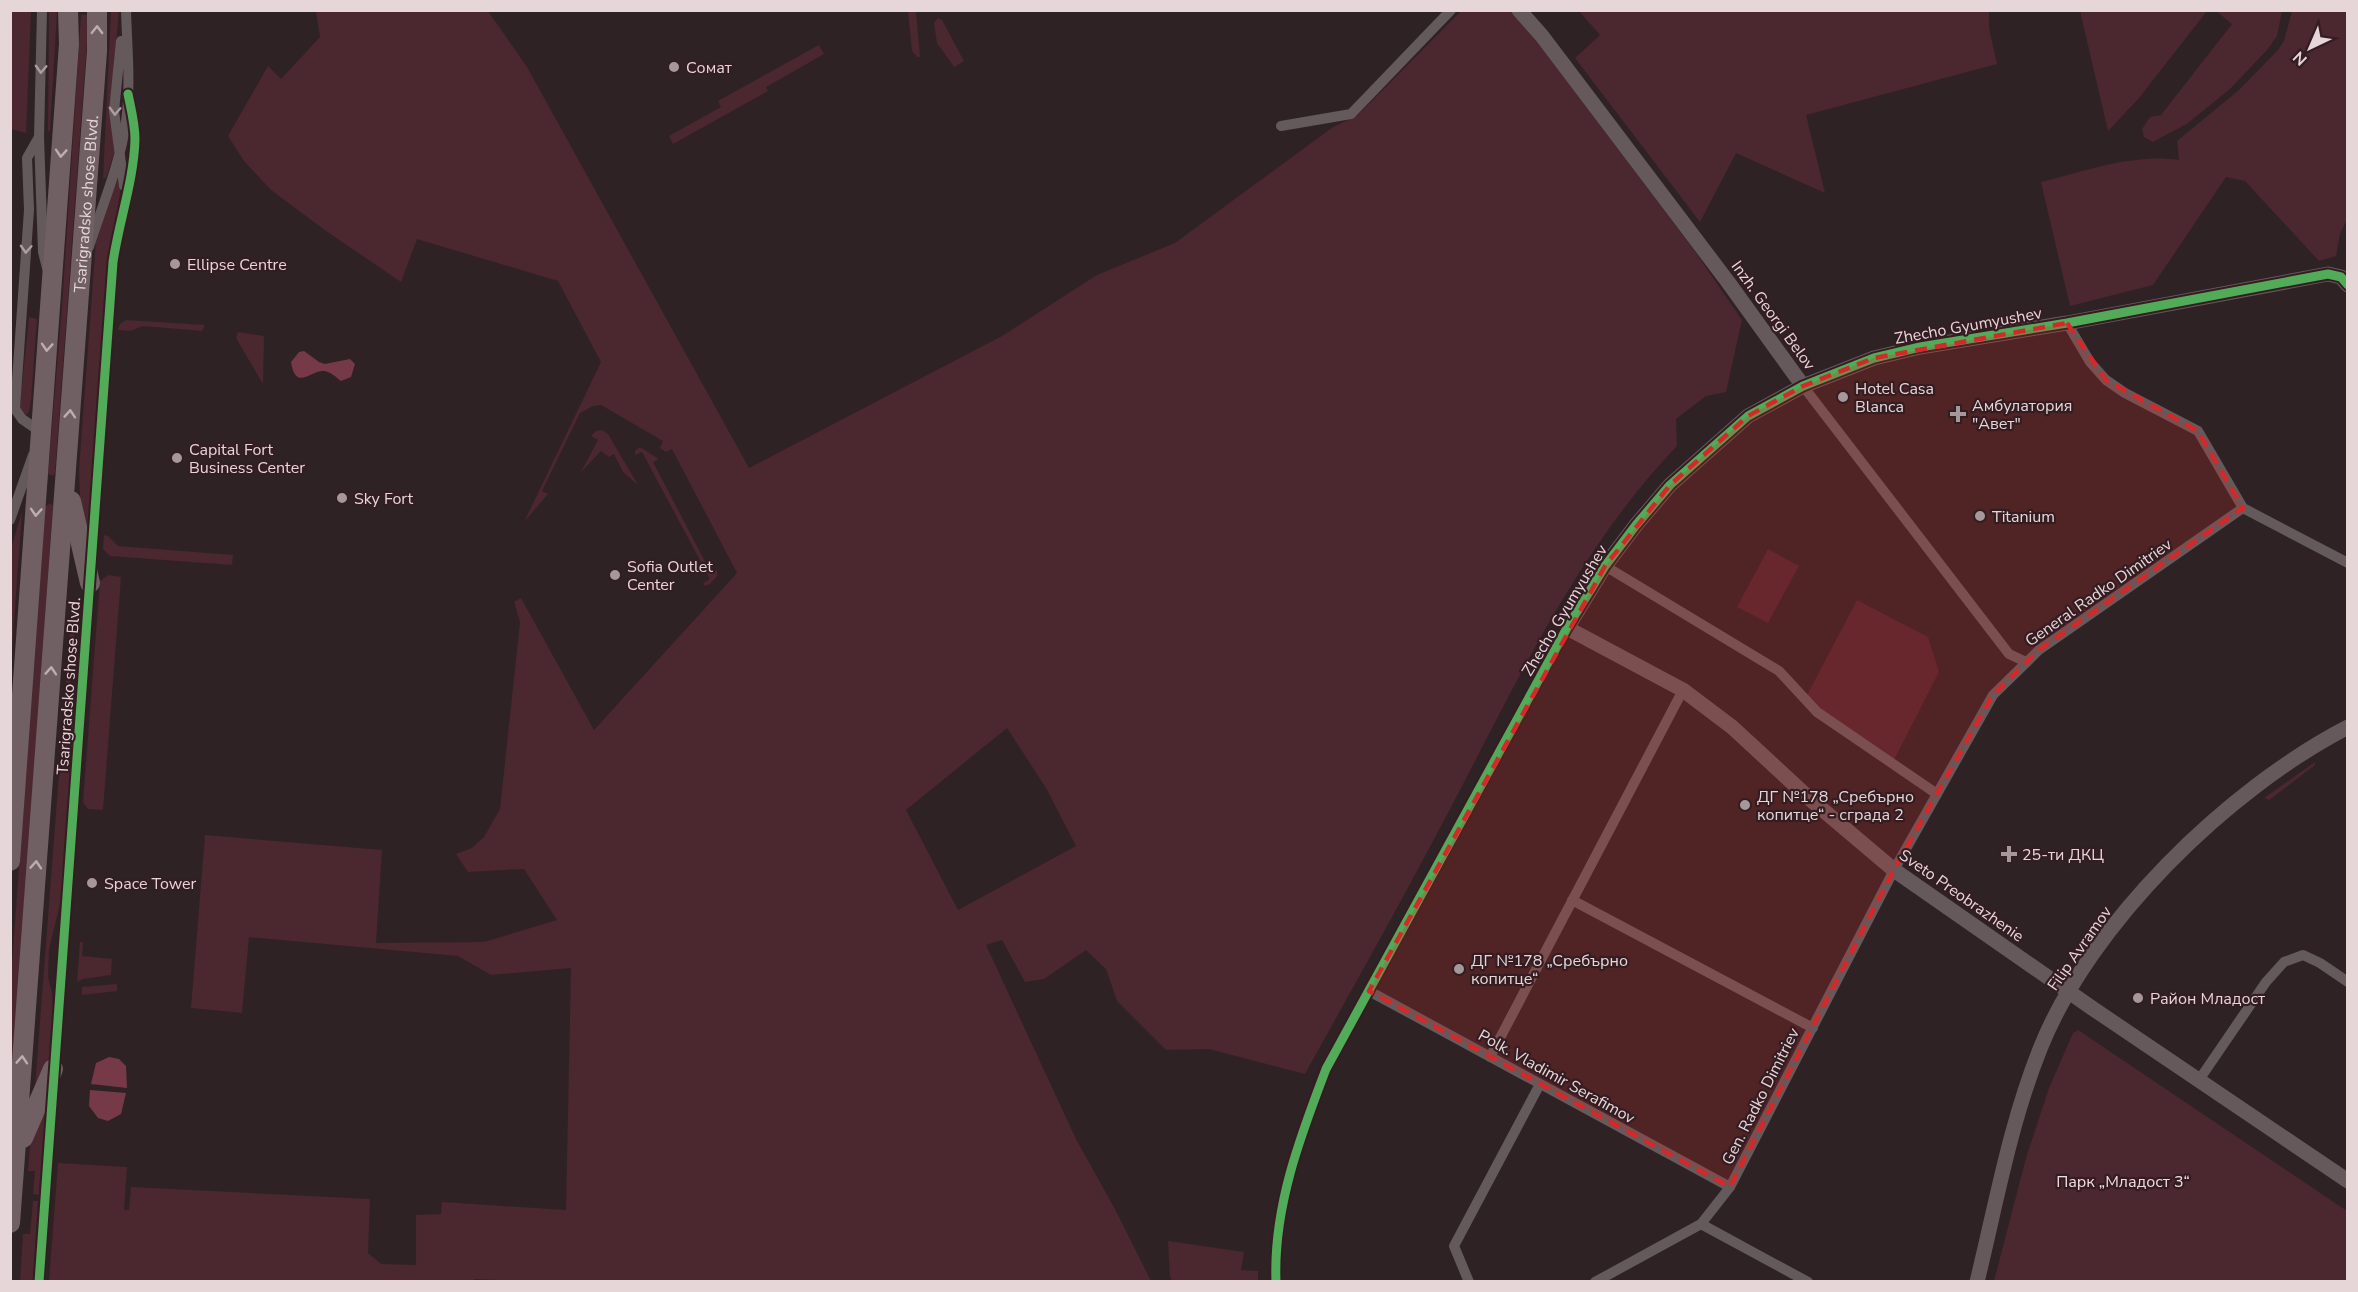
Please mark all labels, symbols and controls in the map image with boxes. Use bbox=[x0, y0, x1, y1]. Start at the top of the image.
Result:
north arrow bbox=[2280, 18, 2340, 78]
one-way arrow bbox=[91, 25, 103, 34]
text: N bbox=[2288, 46, 2312, 70]
place label: Сомат bbox=[686, 57, 733, 79]
marker: Сомат bbox=[667, 60, 681, 74]
one-way arrow bbox=[35, 64, 48, 73]
one-way arrow bbox=[109, 106, 121, 115]
street label: Tsarigradsko shose Blvd. bbox=[69, 114, 104, 293]
one-way arrow bbox=[55, 148, 68, 157]
one-way arrow bbox=[20, 245, 33, 254]
place label: Ellipse Centre bbox=[187, 254, 287, 276]
street label: Inzh. Georgi Belov bbox=[1726, 256, 1821, 375]
marker: Ellipse Centre bbox=[168, 257, 182, 271]
street label: Zhecho Gyumyushev bbox=[1893, 302, 2044, 350]
one-way arrow bbox=[41, 343, 54, 352]
place label: Hotel Casa Blanca bbox=[1855, 378, 1934, 418]
marker: Hotel Casa Blanca bbox=[1836, 390, 1850, 404]
place label: Амбулатория "Авет" bbox=[1972, 395, 2072, 435]
marker: Амбулатория "Авет" bbox=[1949, 405, 1967, 423]
one-way arrow bbox=[63, 409, 76, 418]
place label: Capital Fort Business Center bbox=[189, 439, 305, 479]
marker: Capital Fort Business Center bbox=[170, 451, 184, 465]
place label: Sky Fort bbox=[354, 488, 413, 510]
marker: Sky Fort bbox=[335, 491, 349, 505]
place label: Titanium bbox=[1992, 506, 2055, 528]
one-way arrow bbox=[30, 507, 43, 516]
marker: Titanium bbox=[1973, 509, 1987, 523]
street label: General Radko Dimitriev bbox=[2021, 533, 2177, 652]
street label: Zhecho Gyumyushev bbox=[1517, 540, 1613, 680]
place label: Sofia Outlet Center bbox=[627, 556, 713, 596]
marker: Sofia Outlet Center bbox=[608, 568, 622, 582]
street label: Tsarigradsko shose Blvd. bbox=[52, 597, 86, 776]
one-way arrow bbox=[45, 666, 58, 675]
place label: ДГ №178 „Сребърно копитце“ - сграда 2 bbox=[1757, 786, 1914, 826]
marker: ДГ №178 „Сребърно копитце“ - сграда 2 bbox=[1738, 798, 1752, 812]
street label: Sveto Preobrazhenie bbox=[1895, 844, 2028, 947]
place label: 25-ти ДКЦ bbox=[2022, 844, 2104, 866]
marker: 25-ти ДКЦ bbox=[2000, 845, 2018, 863]
one-way arrow bbox=[30, 861, 43, 870]
place label: Space Tower bbox=[104, 873, 197, 895]
marker: Space Tower bbox=[85, 876, 99, 890]
street label: Filip Avramov bbox=[2043, 901, 2118, 995]
place label: ДГ №178 „Сребърно копитце“ bbox=[1471, 950, 1628, 990]
marker: ДГ №178 „Сребърно копитце“ bbox=[1452, 962, 1466, 976]
place label: Район Младост bbox=[2150, 988, 2266, 1010]
marker: Район Младост bbox=[2131, 991, 2145, 1005]
street label: Gen. Radko Dimitriev bbox=[1717, 1024, 1805, 1169]
street label: Polk. Vladimir Serafimov bbox=[1474, 1025, 1639, 1130]
one-way arrow bbox=[15, 1055, 28, 1064]
park label: Парк „Младост 3“ bbox=[2056, 1171, 2190, 1193]

